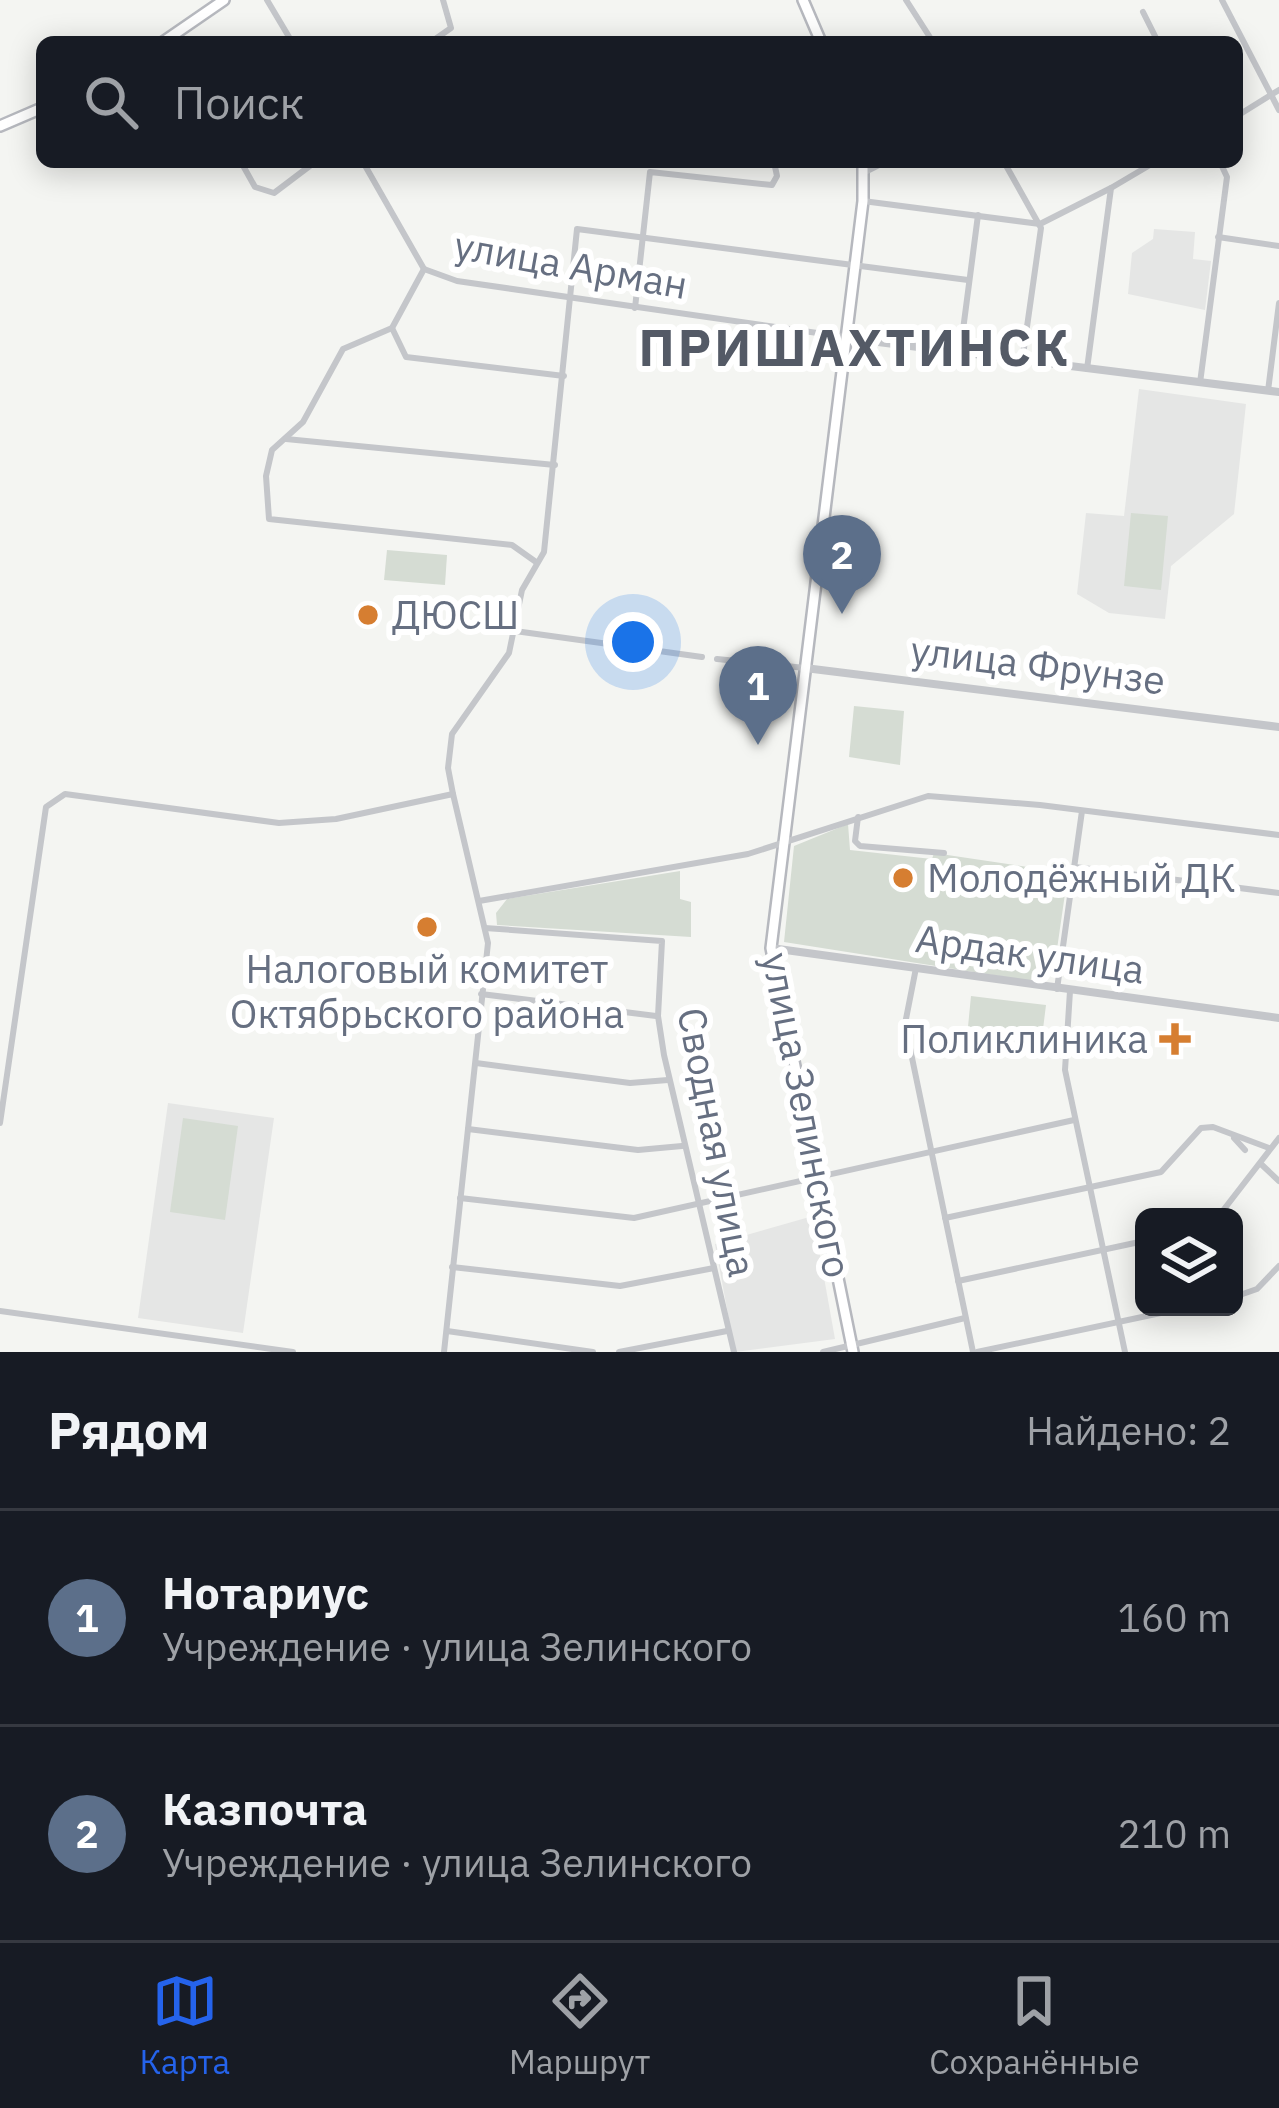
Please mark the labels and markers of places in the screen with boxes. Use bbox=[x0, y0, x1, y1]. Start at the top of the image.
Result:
pin: 2 bbox=[803, 515, 881, 614]
place label: ДЮСШ bbox=[392, 589, 519, 640]
marker: ДЮСШ bbox=[355, 602, 381, 628]
pin: 1 bbox=[719, 646, 797, 745]
place label: Молодёжный ДК bbox=[927, 852, 1236, 903]
marker: Молодёжный ДК bbox=[890, 865, 916, 891]
marker: Налоговый комитет Октябрьского района bbox=[414, 914, 440, 940]
place label: Налоговый комитет Октябрьского района bbox=[230, 943, 624, 1039]
place label: Поликлиника bbox=[900, 1013, 1148, 1064]
marker: Поликлиника bbox=[1159, 1023, 1191, 1055]

